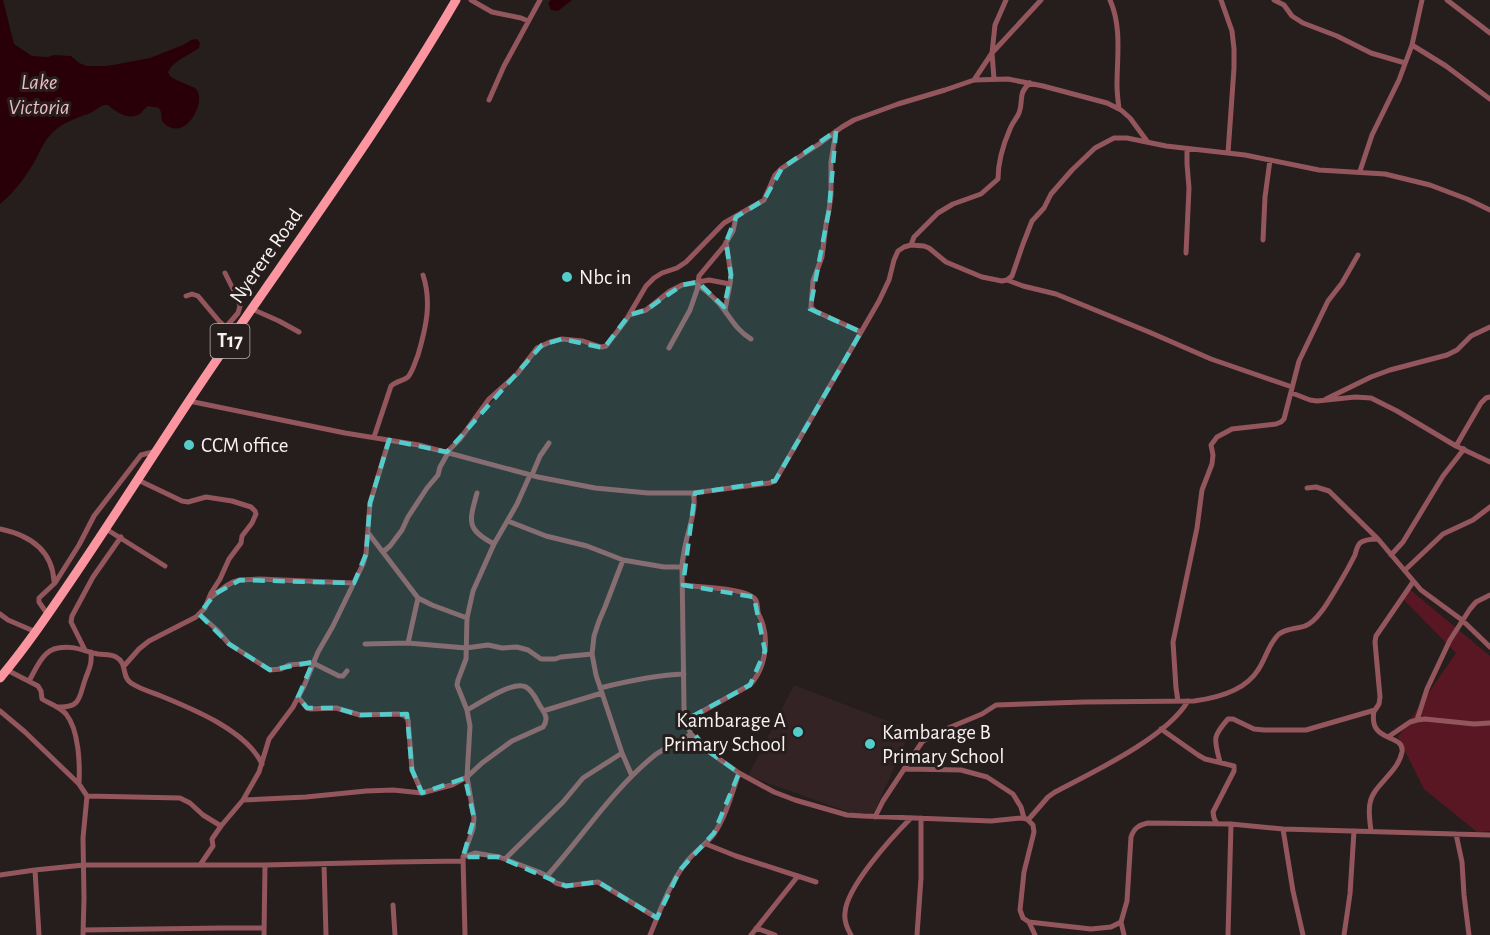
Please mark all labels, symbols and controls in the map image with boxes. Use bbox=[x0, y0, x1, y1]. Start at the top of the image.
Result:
water label: Lake Victoria bbox=[8, 71, 70, 118]
street label: Nyerere Road bbox=[226, 205, 306, 307]
place label: Nbc in bbox=[579, 267, 632, 288]
marker: Nbc in bbox=[560, 270, 574, 284]
road number: T17 bbox=[210, 324, 250, 358]
place label: CCM office bbox=[201, 435, 289, 456]
marker: CCM office bbox=[182, 438, 196, 452]
place label: Kambarage A Primary School bbox=[663, 710, 786, 755]
place label: Kambarage B Primary School bbox=[882, 722, 1005, 767]
marker: Kambarage A Primary School bbox=[791, 725, 805, 739]
marker: Kambarage B Primary School bbox=[863, 737, 877, 751]

